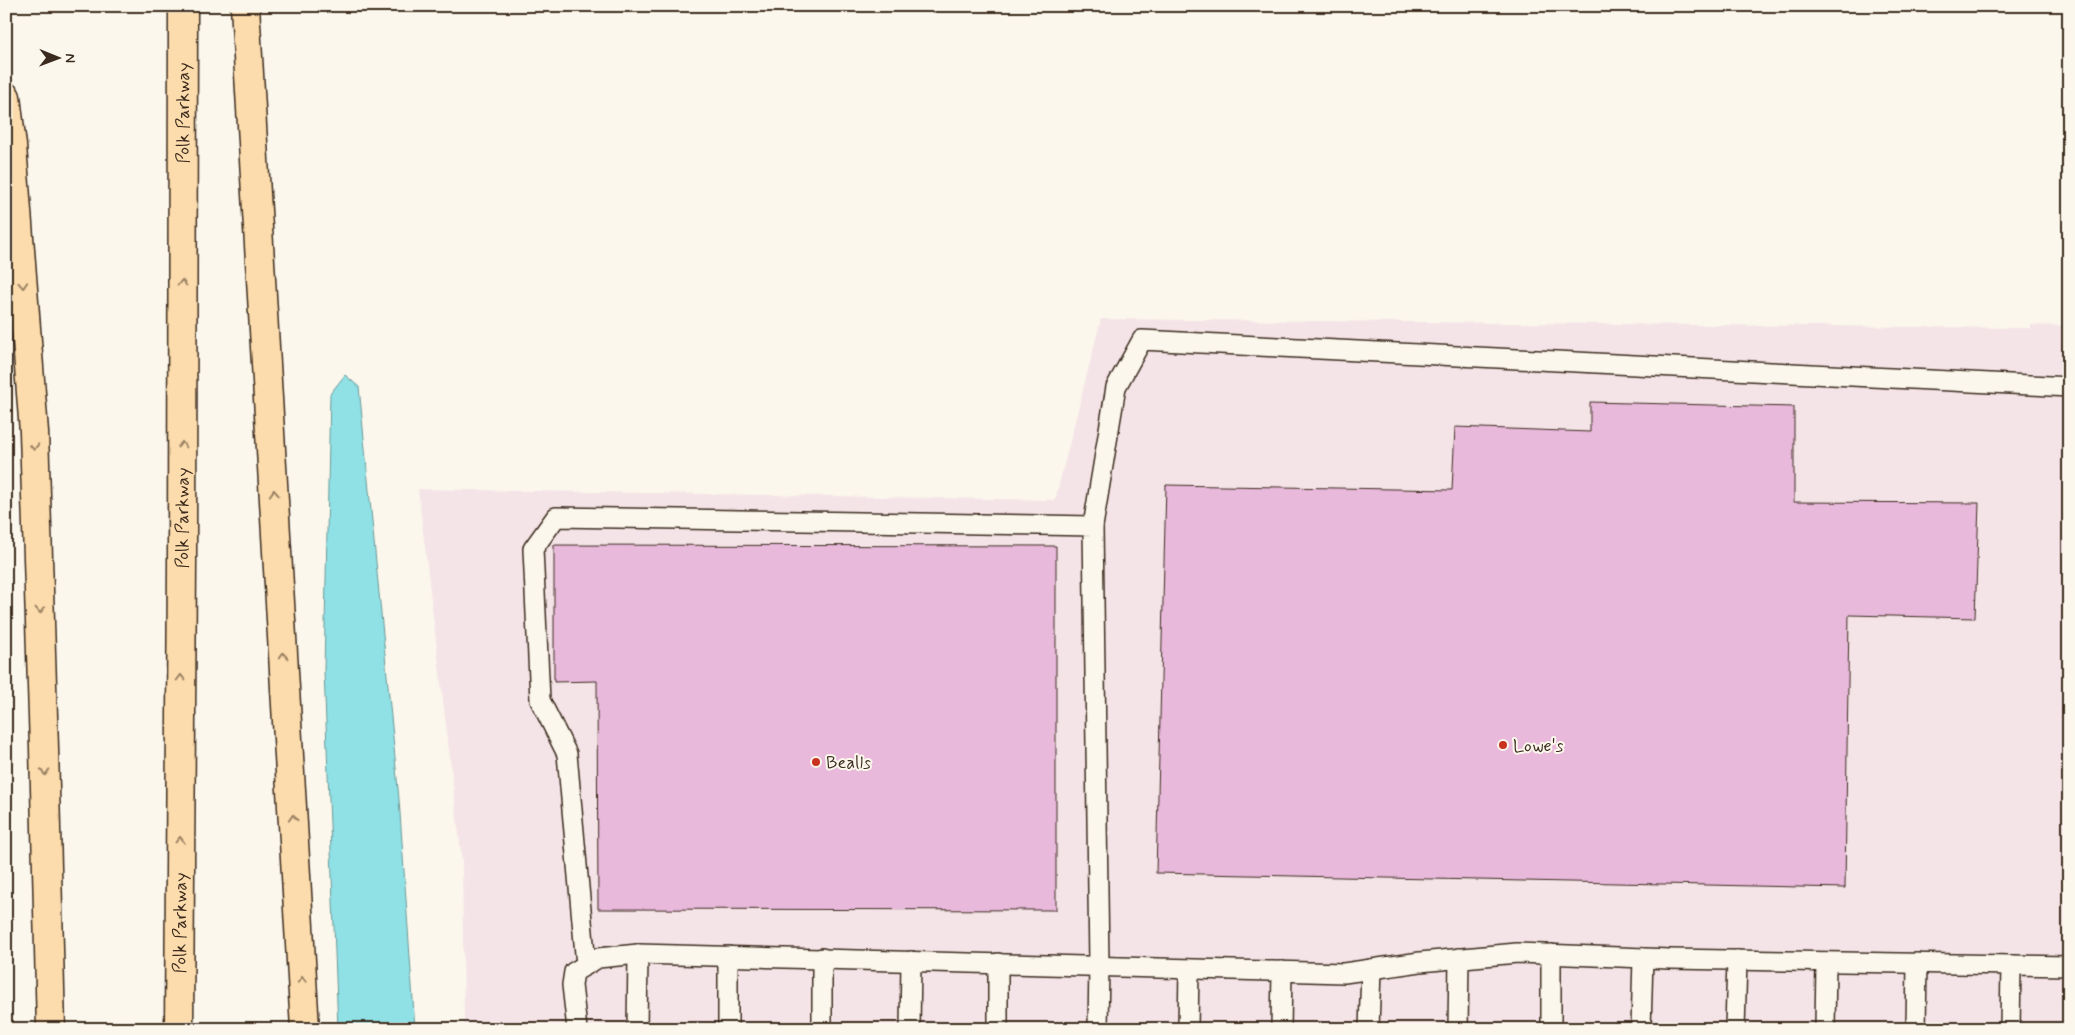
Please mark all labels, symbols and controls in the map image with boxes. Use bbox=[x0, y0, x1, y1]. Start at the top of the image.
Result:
north arrow bbox=[32, 32, 82, 82]
text: N bbox=[61, 53, 79, 63]
street label: Polk Parkway bbox=[172, 63, 196, 163]
one-way arrow bbox=[177, 278, 187, 286]
one-way arrow bbox=[17, 282, 28, 290]
one-way arrow bbox=[177, 441, 187, 448]
one-way arrow bbox=[29, 444, 40, 452]
street label: Polk Parkway bbox=[171, 468, 195, 568]
one-way arrow bbox=[268, 489, 279, 497]
one-way arrow bbox=[34, 606, 45, 614]
one-way arrow bbox=[278, 651, 289, 659]
one-way arrow bbox=[176, 673, 186, 681]
place label: Lowe's bbox=[1513, 734, 1564, 758]
marker: Lowe's bbox=[1497, 739, 1509, 751]
place label: Bealls bbox=[826, 751, 871, 775]
marker: Bealls bbox=[810, 756, 822, 768]
one-way arrow bbox=[40, 768, 50, 776]
one-way arrow bbox=[287, 814, 298, 822]
one-way arrow bbox=[175, 836, 185, 844]
street label: Polk Parkway bbox=[168, 873, 193, 973]
one-way arrow bbox=[296, 976, 307, 984]

